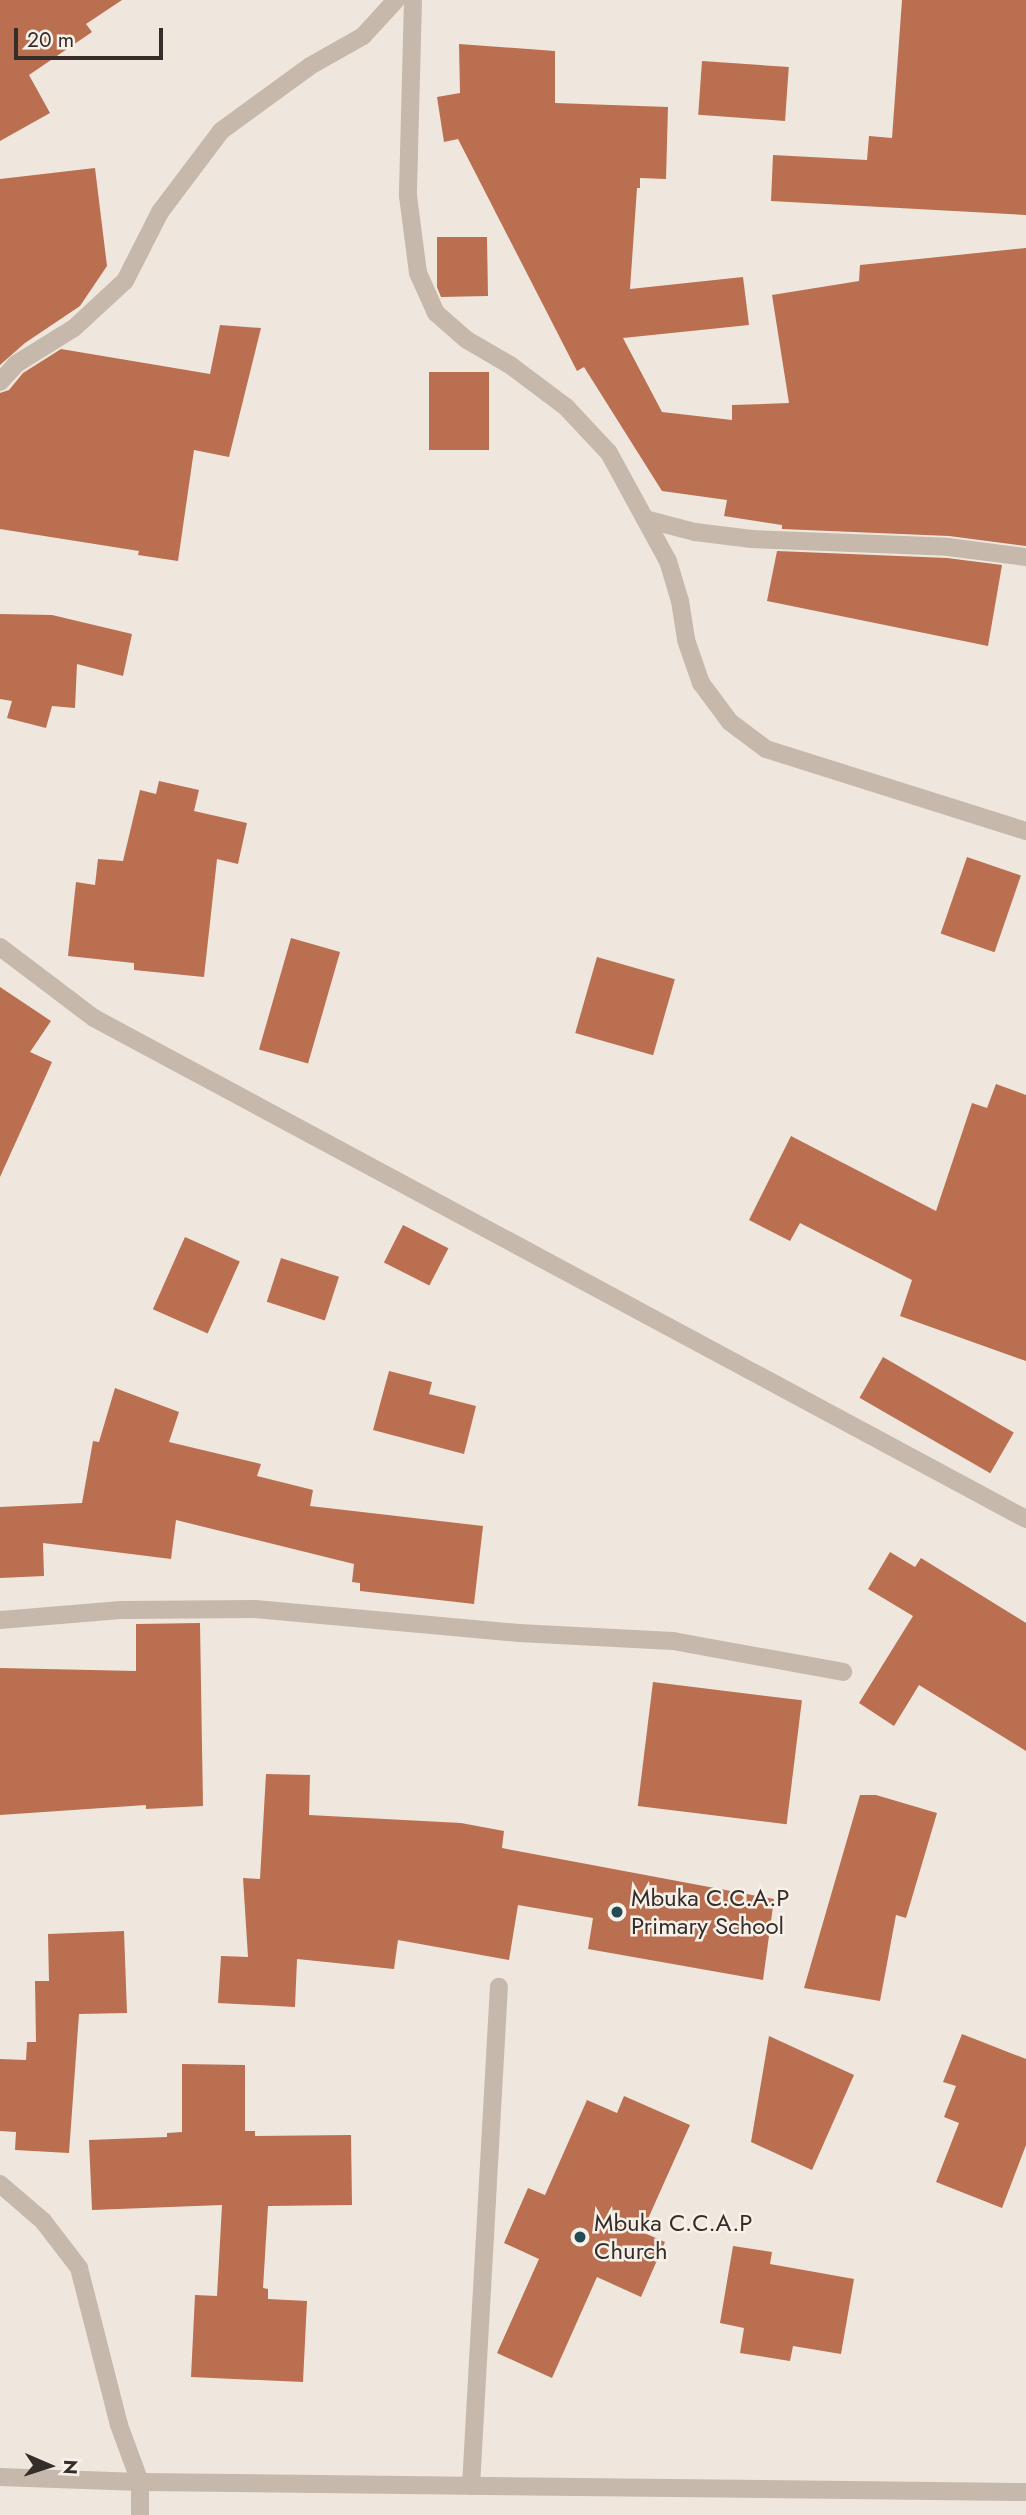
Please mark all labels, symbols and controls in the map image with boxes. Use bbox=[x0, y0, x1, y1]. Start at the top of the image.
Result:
scale bar bbox=[18, 14, 166, 58]
text: 20 m bbox=[27, 25, 74, 55]
place label: Mbuka C.C.A.P Primary School bbox=[631, 1884, 789, 1940]
marker: Mbuka C.C.A.P Primary School bbox=[609, 1904, 625, 1920]
place label: Mbuka C.C.A.P Church bbox=[594, 2209, 752, 2265]
marker: Mbuka C.C.A.P Church bbox=[572, 2229, 588, 2245]
north arrow bbox=[14, 2431, 84, 2501]
text: N bbox=[57, 2459, 84, 2475]

